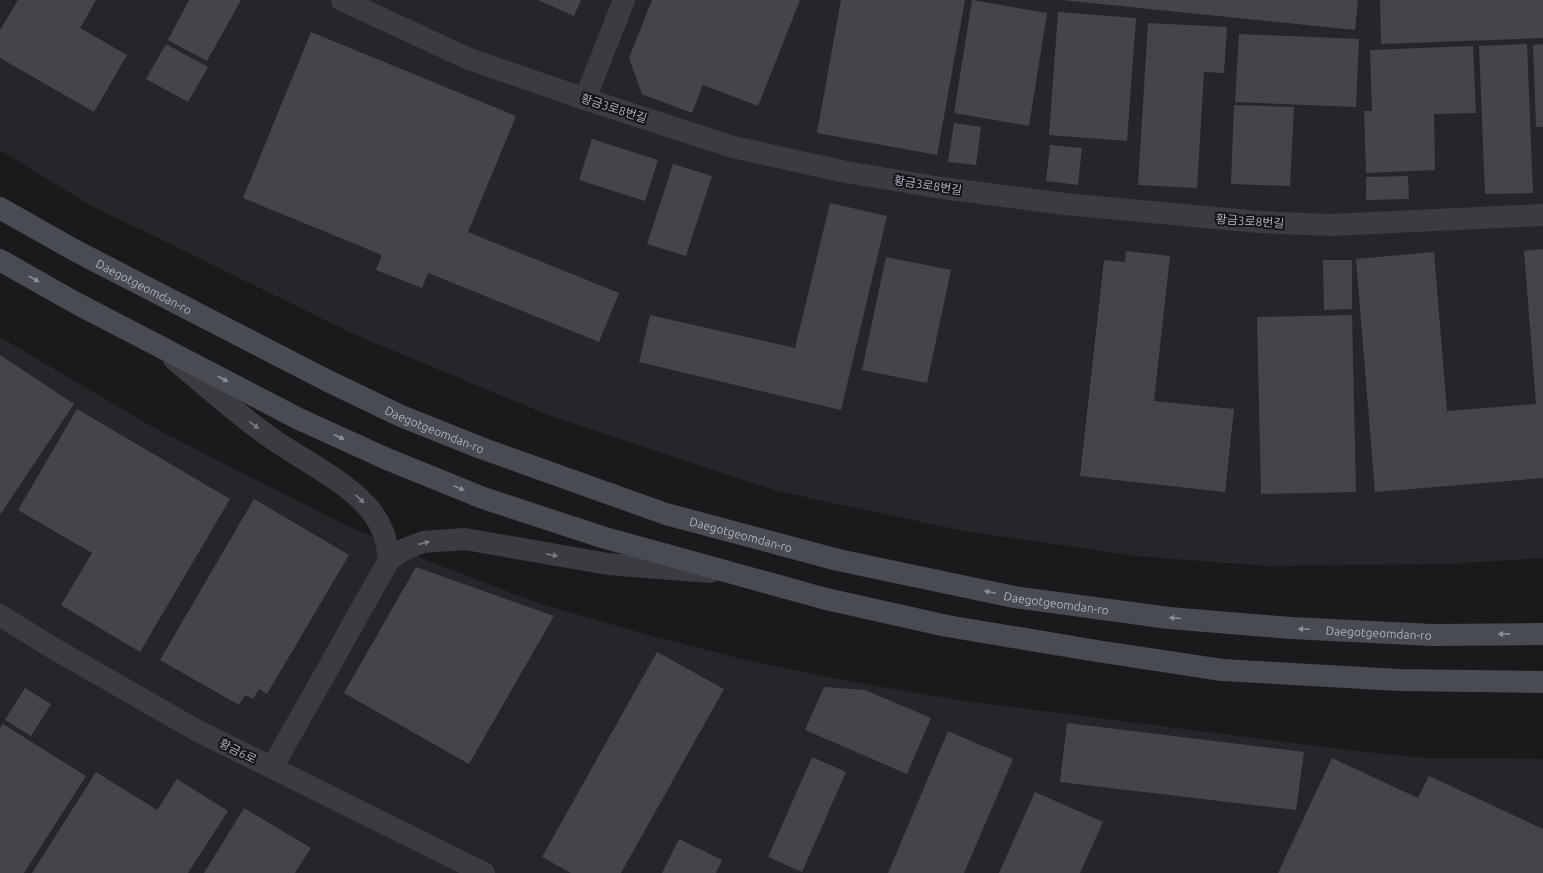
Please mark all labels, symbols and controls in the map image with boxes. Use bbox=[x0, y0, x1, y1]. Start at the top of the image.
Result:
street label: 황금3로8번길 bbox=[579, 91, 649, 125]
street label: 황금3로8번길 bbox=[893, 173, 963, 197]
street label: 황금3로8번길 bbox=[1215, 212, 1285, 230]
street label: Daegotgeomdan-ro bbox=[94, 256, 194, 316]
one-way arrow bbox=[28, 275, 40, 282]
one-way arrow bbox=[217, 376, 229, 382]
street label: Daegotgeomdan-ro bbox=[383, 403, 486, 455]
one-way arrow bbox=[248, 421, 259, 429]
one-way arrow bbox=[334, 434, 345, 440]
one-way arrow bbox=[453, 486, 465, 492]
one-way arrow bbox=[355, 494, 365, 504]
street label: Daegotgeomdan-ro bbox=[688, 514, 794, 554]
one-way arrow bbox=[418, 539, 430, 545]
one-way arrow bbox=[546, 552, 558, 558]
one-way arrow bbox=[984, 589, 997, 595]
street label: Daegotgeomdan-ro bbox=[1003, 589, 1110, 616]
one-way arrow bbox=[1169, 615, 1181, 622]
street label: Daegotgeomdan-ro bbox=[1326, 623, 1432, 641]
one-way arrow bbox=[1298, 625, 1310, 632]
one-way arrow bbox=[1497, 631, 1510, 637]
street label: 황금6로 bbox=[217, 736, 259, 766]

